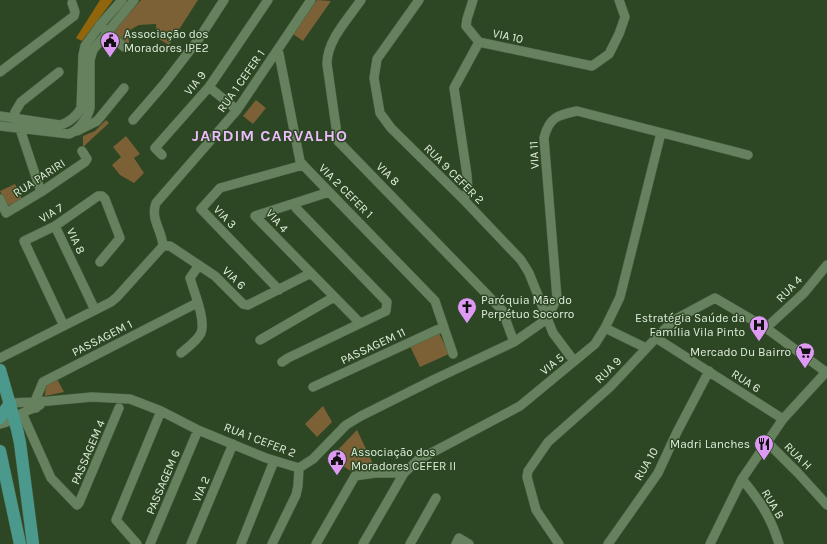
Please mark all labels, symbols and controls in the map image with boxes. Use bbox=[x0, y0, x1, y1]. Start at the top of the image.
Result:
street label: VIA 10 bbox=[491, 26, 525, 46]
place label: Associação dos Moradores IPE2 bbox=[124, 27, 209, 55]
public building icon: Associação dos Moradores IPE2 bbox=[99, 30, 121, 58]
street label: RUA 1 CEFER 1 bbox=[214, 47, 268, 115]
street label: VIA 9 bbox=[181, 68, 209, 98]
district label: JARDIM CARVALHO bbox=[192, 126, 348, 145]
street label: RUA 9 CEFER 2 bbox=[421, 141, 487, 207]
street label: VIA 11 bbox=[526, 141, 542, 169]
street label: RUA PARIRI bbox=[10, 156, 68, 200]
street label: VIA 8 bbox=[373, 159, 403, 189]
street label: VIA 2 CEFER 1 bbox=[316, 161, 376, 221]
street label: VIA 7 bbox=[36, 200, 66, 226]
street label: VIA 3 bbox=[211, 202, 239, 232]
street label: VIA 4 bbox=[263, 206, 291, 236]
street label: VIA 8 bbox=[64, 226, 88, 256]
street label: VIA 6 bbox=[220, 264, 249, 292]
street label: RUA 4 bbox=[773, 273, 805, 305]
place label: Paróquia Mãe do Perpétuo Socorro bbox=[481, 293, 574, 321]
church icon: Paróquia Mãe do Perpétuo Socorro bbox=[456, 296, 478, 324]
place label: Estratégia Saúde da Família Vila Pinto bbox=[635, 311, 745, 339]
hospital icon: Estratégia Saúde da Família Vila Pinto bbox=[748, 314, 770, 342]
street label: PASSAGEM 1 bbox=[69, 317, 135, 359]
street label: PASSAGEM 11 bbox=[338, 325, 408, 367]
supermarket icon: Mercado Du Bairro bbox=[794, 341, 816, 369]
place label: Mercado Du Bairro bbox=[690, 345, 791, 359]
street label: VIA 5 bbox=[537, 350, 567, 378]
street label: RUA 9 bbox=[592, 354, 624, 386]
street label: RUA 6 bbox=[729, 366, 763, 396]
street label: PASSAGEM 4 bbox=[68, 417, 108, 486]
street label: RUA 1 CEFER 2 bbox=[222, 420, 298, 460]
restaurant icon: Madri Lanches bbox=[753, 433, 775, 461]
place label: Madri Lanches bbox=[670, 437, 750, 451]
street label: RUA H bbox=[781, 439, 815, 473]
place label: Associação dos Moradores CEFER II bbox=[351, 445, 456, 473]
street label: RUA 10 bbox=[631, 445, 661, 483]
street label: PASSAGEM 6 bbox=[143, 447, 183, 516]
public building icon: Associação dos Moradores CEFER II bbox=[326, 448, 348, 476]
street label: VIA 2 bbox=[189, 474, 213, 504]
street label: RUA B bbox=[759, 487, 787, 521]

